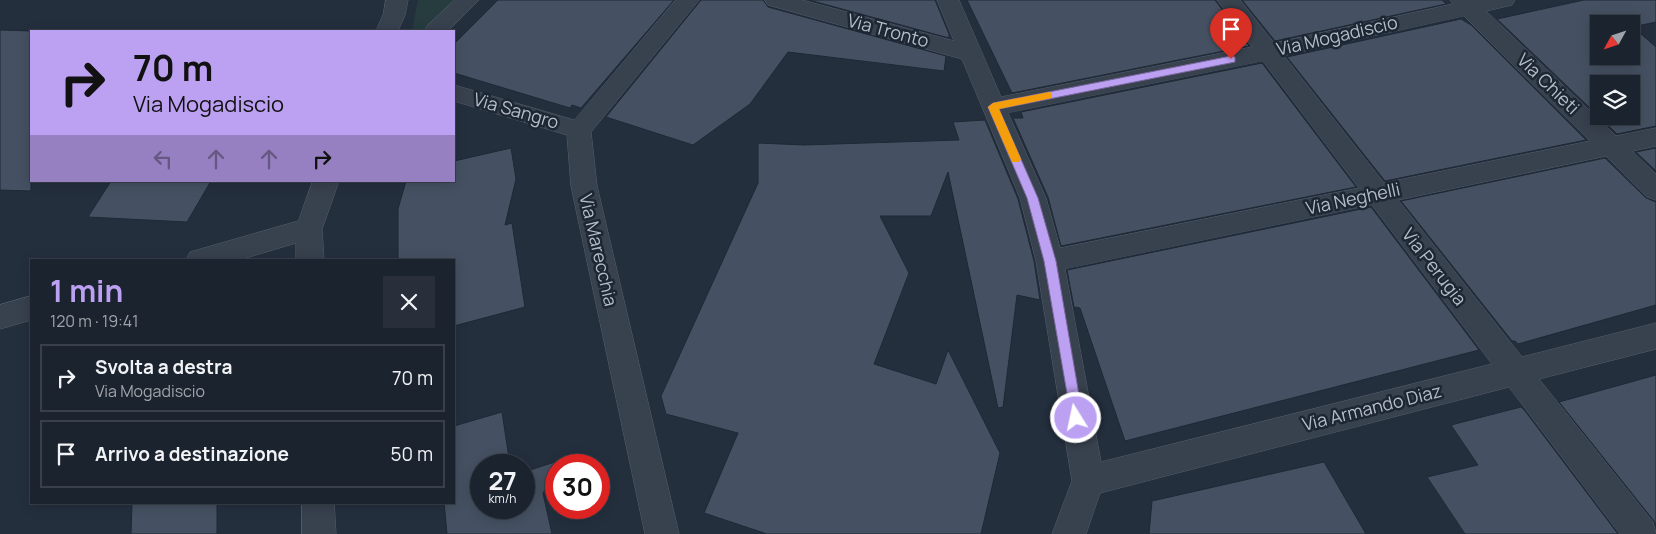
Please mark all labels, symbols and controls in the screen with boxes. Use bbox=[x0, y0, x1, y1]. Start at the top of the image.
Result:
street label: Via Tronto bbox=[845, 8, 932, 52]
pin bbox=[1210, 8, 1252, 59]
street label: Via Mogadiscio bbox=[1274, 9, 1400, 61]
icon: arrive bbox=[1217, 15, 1245, 43]
north arrow bbox=[1590, 15, 1640, 65]
map controls bbox=[1590, 15, 1640, 125]
text: 70 m bbox=[133, 44, 213, 92]
street label: Via Chieti bbox=[1512, 48, 1585, 119]
icon: right bbox=[50, 50, 115, 115]
button: layers bbox=[1590, 75, 1640, 125]
street label: Via Sangro bbox=[471, 86, 562, 134]
text: Via Mogadiscio bbox=[133, 89, 284, 119]
icon: left bbox=[149, 145, 177, 173]
icon: ahead bbox=[202, 145, 230, 173]
icon: ahead bbox=[255, 145, 283, 173]
icon: right bbox=[308, 145, 336, 173]
street label: Via Neghelli bbox=[1304, 176, 1402, 220]
street label: Via Marecchia bbox=[574, 191, 624, 308]
street label: Via Perugia bbox=[1397, 223, 1472, 310]
text: 1 min bbox=[50, 270, 123, 311]
button: close bbox=[383, 276, 435, 328]
text: 120 m · 19:41 bbox=[50, 310, 139, 332]
text: Svolta a destra bbox=[95, 354, 232, 380]
icon: right bbox=[52, 364, 80, 392]
text: 70 m bbox=[392, 365, 433, 391]
street label: Via Armando Diaz bbox=[1300, 378, 1444, 436]
text: Via Mogadiscio bbox=[95, 380, 205, 402]
position arrow bbox=[1049, 391, 1101, 443]
icon: arrive bbox=[52, 440, 80, 468]
text: Arrivo a destinazione bbox=[95, 441, 289, 467]
text: 50 m bbox=[391, 441, 433, 467]
speed limit sign: 30 bbox=[545, 454, 610, 519]
text: 27 bbox=[488, 463, 517, 498]
text: km/h bbox=[489, 490, 516, 507]

